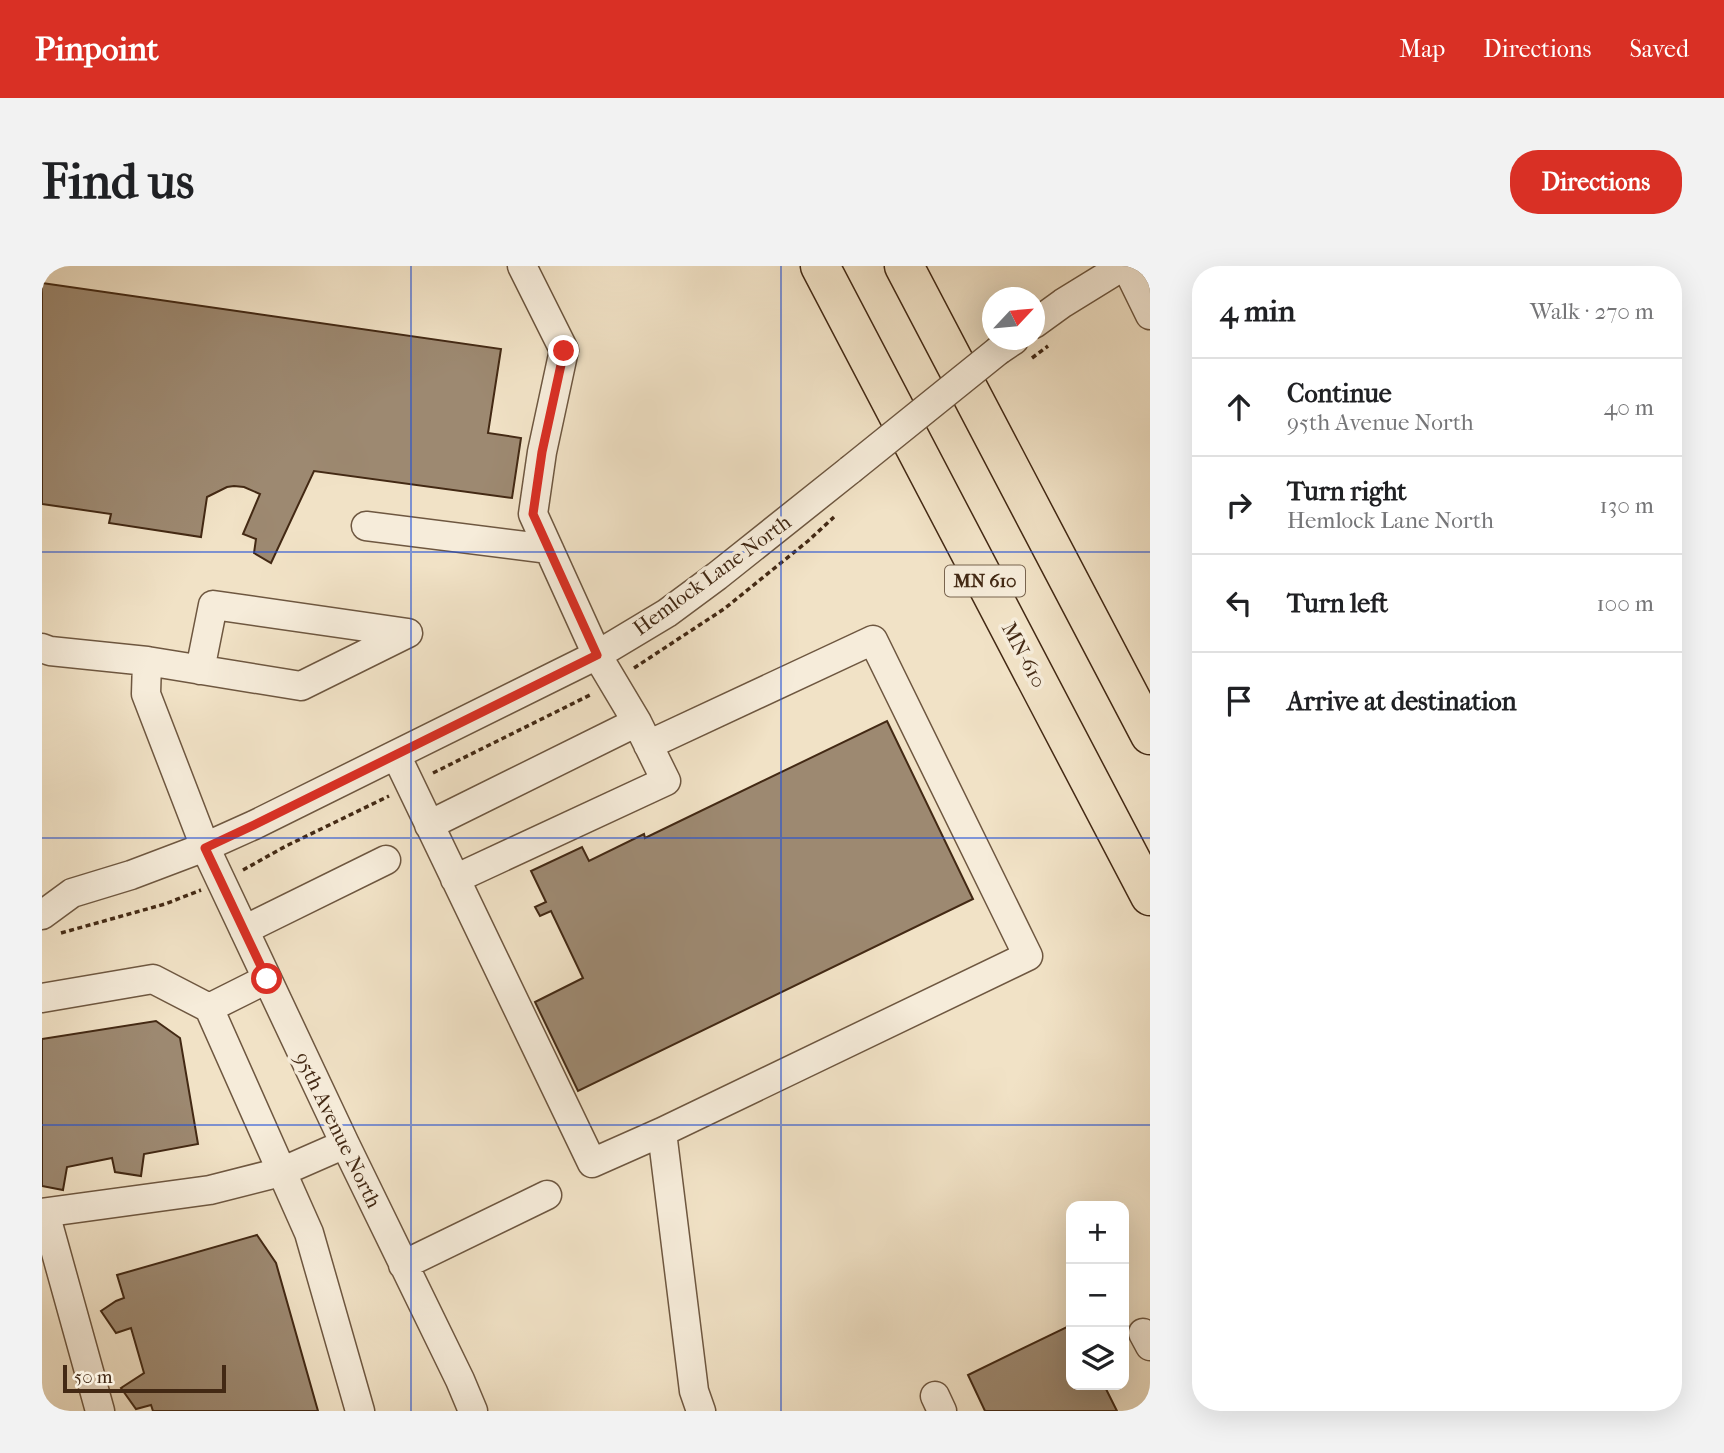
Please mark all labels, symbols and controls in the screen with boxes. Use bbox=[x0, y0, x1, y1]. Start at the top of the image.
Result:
text: Pinpoint bbox=[35, 30, 159, 69]
text: Map bbox=[1399, 35, 1445, 63]
text: Directions bbox=[1483, 35, 1591, 63]
text: Saved bbox=[1629, 35, 1689, 63]
button: Directions bbox=[1510, 150, 1682, 214]
text: Find us bbox=[42, 153, 194, 211]
north arrow bbox=[982, 287, 1045, 350]
text: 4 min bbox=[1220, 294, 1295, 329]
text: Walk · 270 m bbox=[1530, 298, 1654, 325]
route end bbox=[548, 335, 579, 366]
text: Continue bbox=[1287, 378, 1392, 409]
icon: ahead bbox=[1220, 388, 1258, 426]
text: 40 m bbox=[1604, 394, 1654, 421]
text: 95th Avenue North bbox=[1287, 409, 1474, 436]
text: Turn right bbox=[1287, 476, 1407, 507]
icon: right bbox=[1220, 486, 1258, 524]
text: 130 m bbox=[1600, 492, 1654, 519]
text: Hemlock Lane North bbox=[1287, 507, 1494, 534]
street label: Hemlock Lane North bbox=[629, 510, 796, 640]
road number: MN 610 bbox=[945, 566, 1025, 596]
icon: left bbox=[1220, 584, 1258, 622]
text: Turn left bbox=[1287, 588, 1388, 619]
text: 100 m bbox=[1596, 590, 1654, 617]
street label: MN-610 bbox=[997, 618, 1051, 692]
icon: arrive bbox=[1220, 682, 1258, 720]
text: Arrive at destination bbox=[1287, 686, 1517, 717]
route start bbox=[251, 963, 282, 994]
street label: 95th Avenue North bbox=[290, 1048, 386, 1212]
map controls bbox=[1066, 1201, 1129, 1390]
button: + bbox=[1066, 1201, 1129, 1264]
button: − bbox=[1066, 1264, 1129, 1327]
button: layers bbox=[1066, 1327, 1129, 1390]
scale bar bbox=[63, 1362, 226, 1394]
text: 50 m bbox=[74, 1366, 113, 1388]

